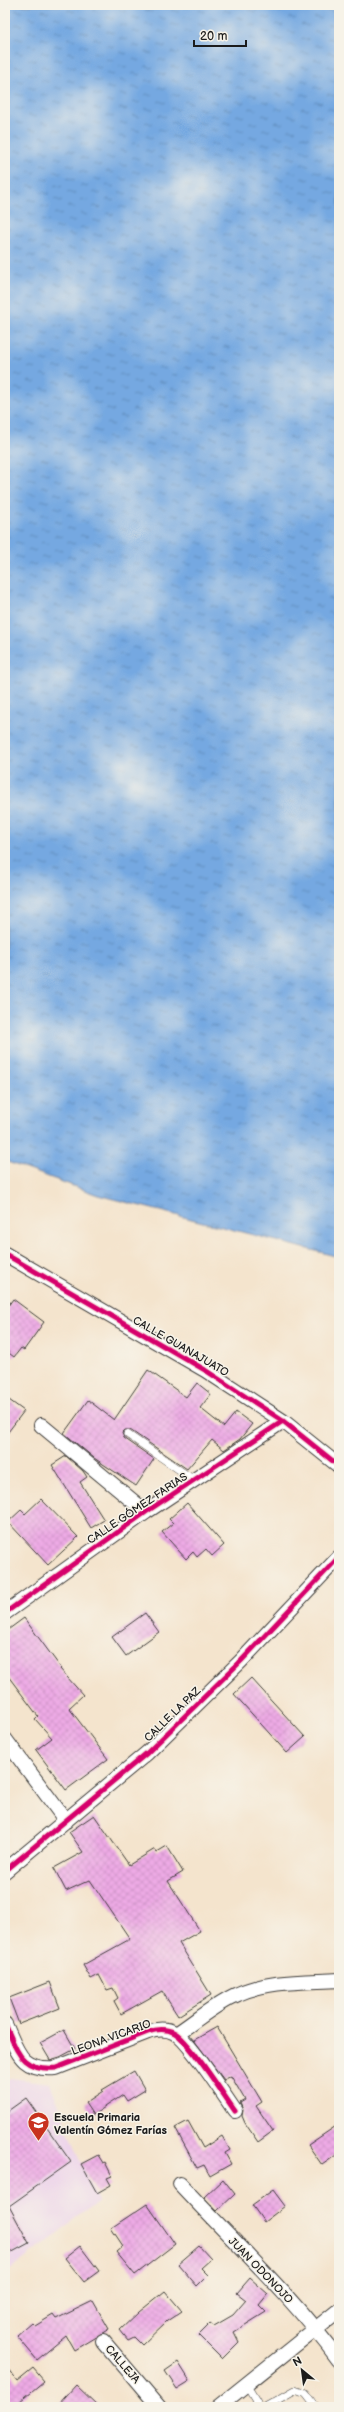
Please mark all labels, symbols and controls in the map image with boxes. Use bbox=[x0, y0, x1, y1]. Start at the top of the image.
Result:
scale bar bbox=[194, 22, 246, 48]
text: 20 m bbox=[200, 29, 227, 44]
street label: CALLE GUANAJUATO bbox=[130, 1314, 231, 1379]
street label: CALLE GÓMEZ FARIAS bbox=[84, 1469, 190, 1547]
street label: CALLE LA PAZ bbox=[142, 1684, 203, 1744]
street label: LEONA VICARIO bbox=[70, 2017, 153, 2058]
school or university icon: Escuela Primaria Valentín Gómez Farías bbox=[26, 2110, 52, 2143]
place label: Escuela Primaria Valentín Gómez Farías bbox=[54, 2111, 167, 2137]
street label: JUAN ODONOJO bbox=[226, 2234, 296, 2306]
street label: CALLEJA bbox=[102, 2343, 143, 2386]
north arrow bbox=[282, 2350, 322, 2390]
text: N bbox=[291, 2354, 304, 2369]

